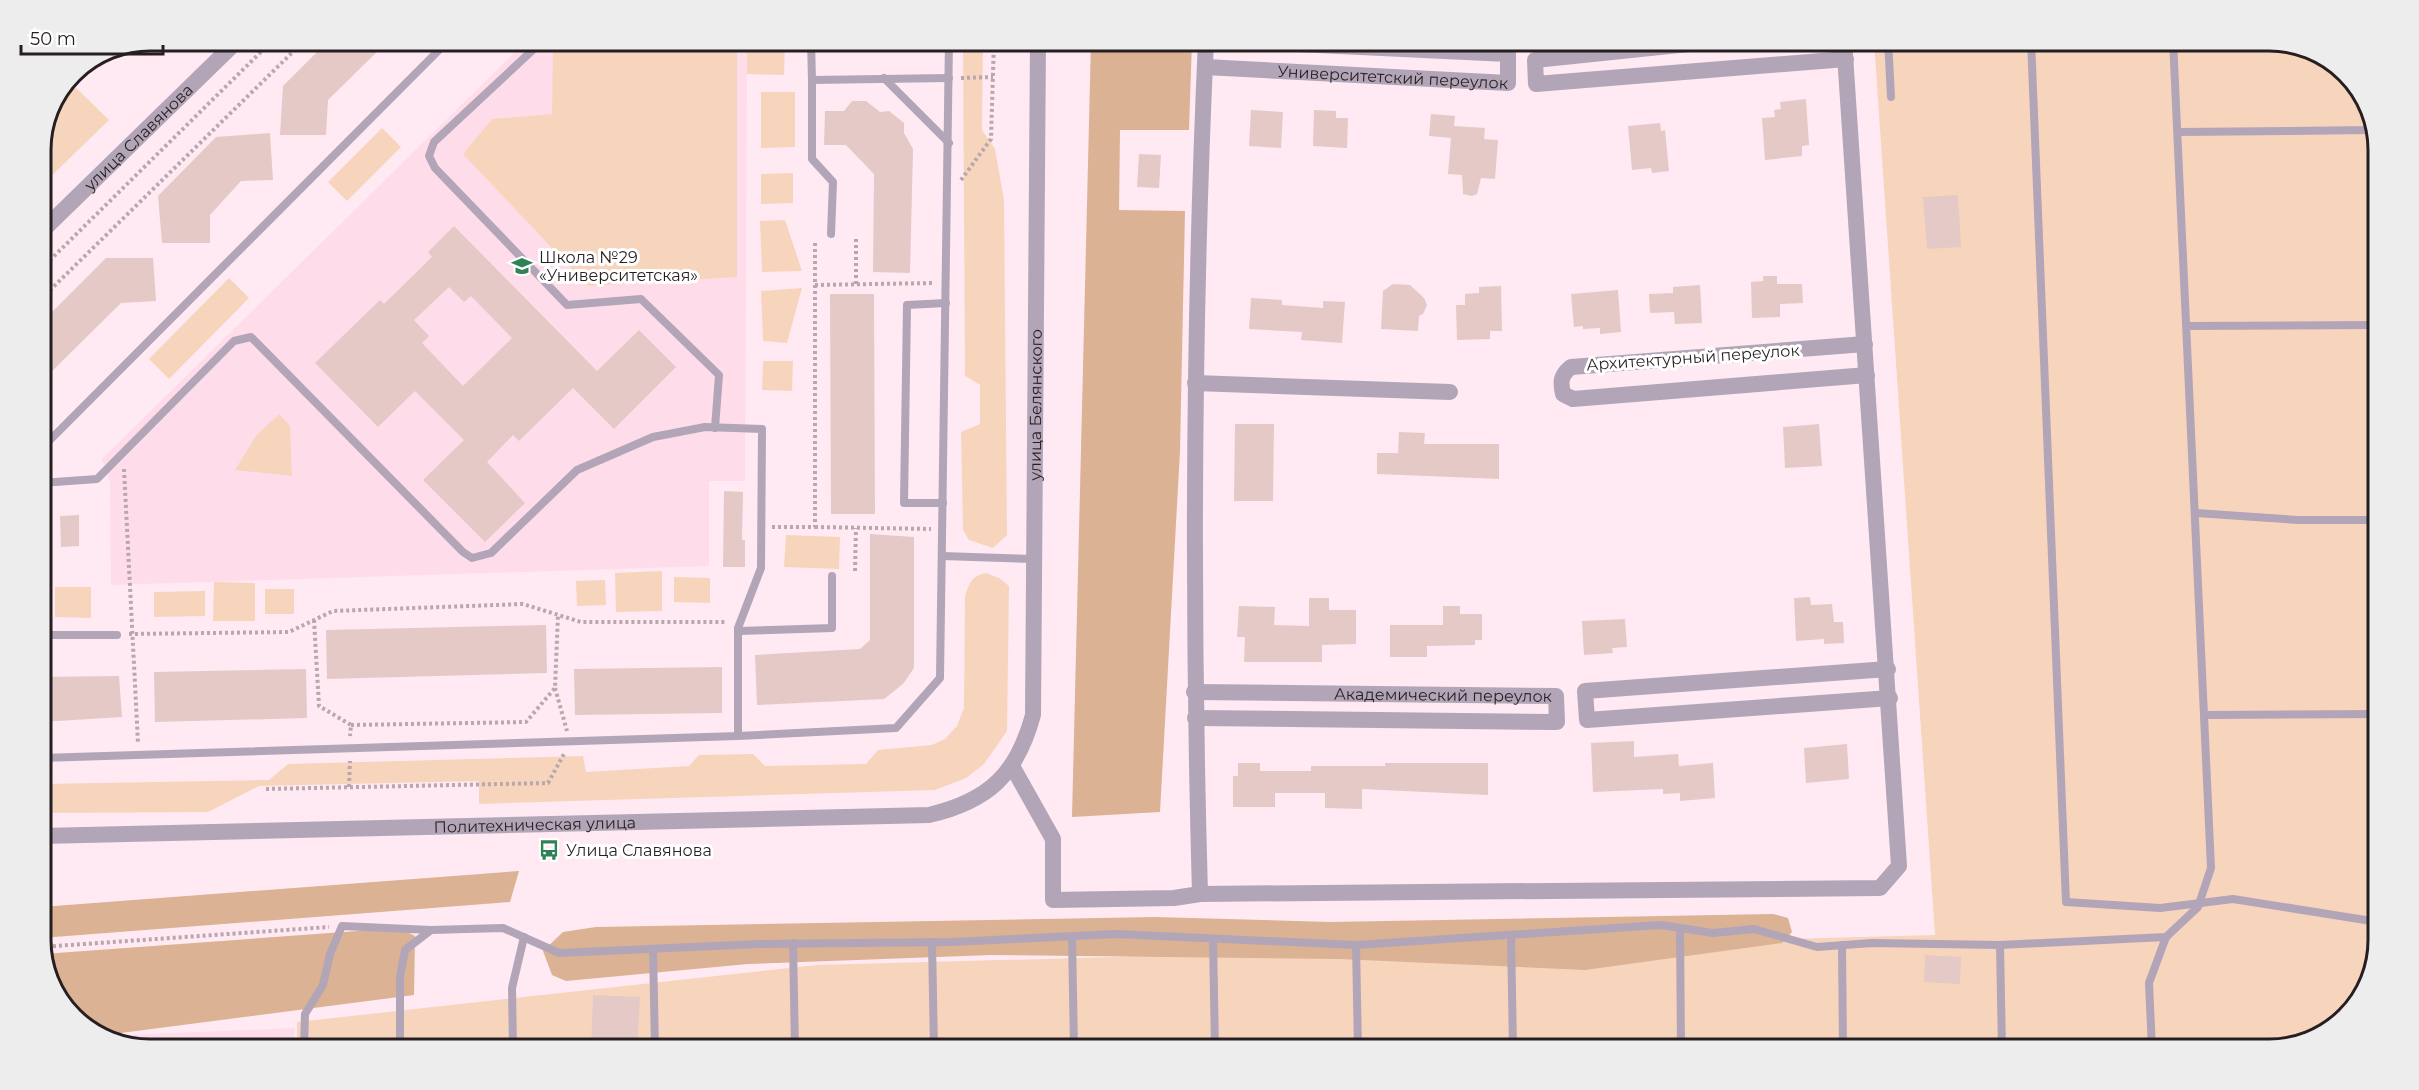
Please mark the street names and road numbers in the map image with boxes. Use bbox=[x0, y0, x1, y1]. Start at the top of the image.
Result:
street label: Университетский переулок bbox=[1277, 62, 1509, 93]
street label: улица Славянова bbox=[80, 80, 197, 195]
street label: улица Белянского bbox=[1026, 329, 1046, 482]
street label: Архитектурный переулок bbox=[1586, 341, 1801, 374]
street label: Академический переулок bbox=[1334, 685, 1553, 706]
street label: Политехническая улица bbox=[433, 813, 636, 837]

